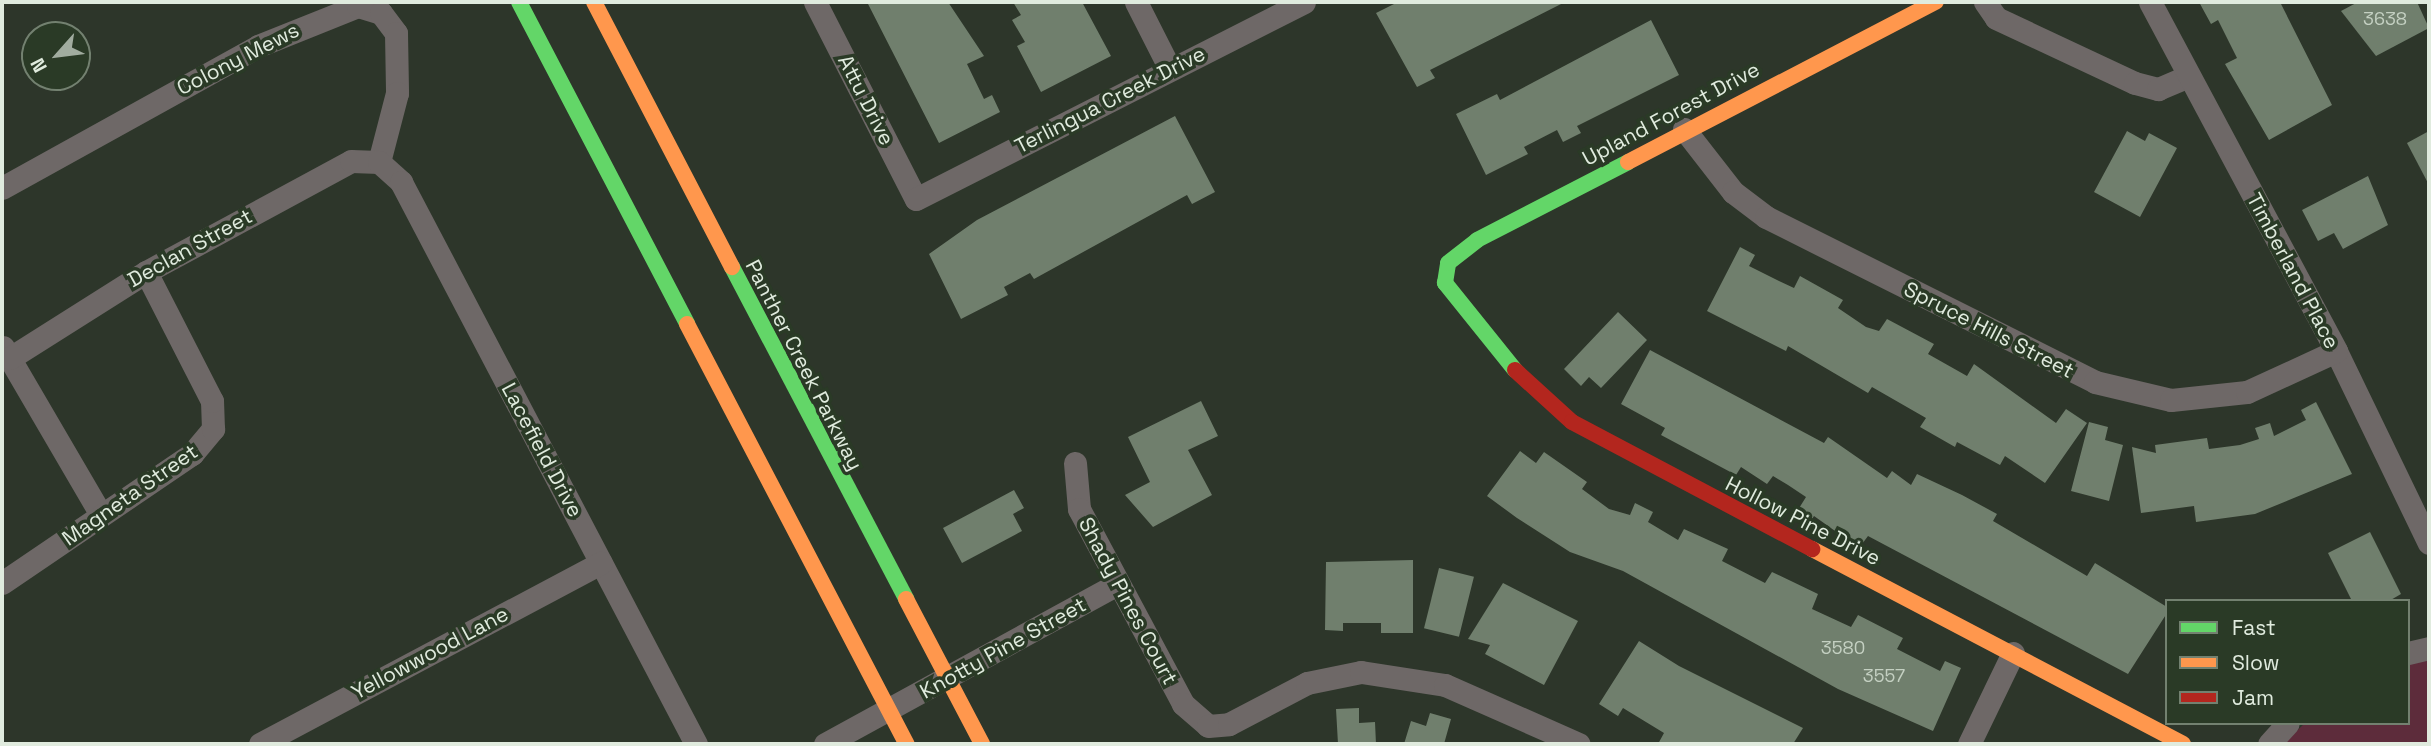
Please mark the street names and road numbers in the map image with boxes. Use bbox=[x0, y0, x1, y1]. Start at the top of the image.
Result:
street label: Colony Mews bbox=[173, 17, 303, 101]
street label: Terlingua Creek Drive bbox=[1011, 41, 1209, 159]
street label: Attu Drive bbox=[832, 51, 900, 149]
street label: Upland Forest Drive bbox=[1578, 57, 1764, 171]
street label: Timberland Place bbox=[2241, 189, 2345, 353]
street label: Declan Street bbox=[123, 203, 257, 293]
street label: Panther Creek Parkway bbox=[740, 256, 868, 474]
street label: Spruce Hills Street bbox=[1900, 276, 2078, 384]
street label: Lacefield Drive bbox=[496, 378, 588, 522]
street label: Magneta Street bbox=[57, 439, 203, 551]
street label: Hollow Pine Drive bbox=[1721, 471, 1885, 571]
street label: Shady Pines Court bbox=[1073, 513, 1183, 689]
street label: Knotty Pine Street bbox=[916, 592, 1090, 704]
street label: Yellowwood Lane bbox=[347, 601, 513, 705]

